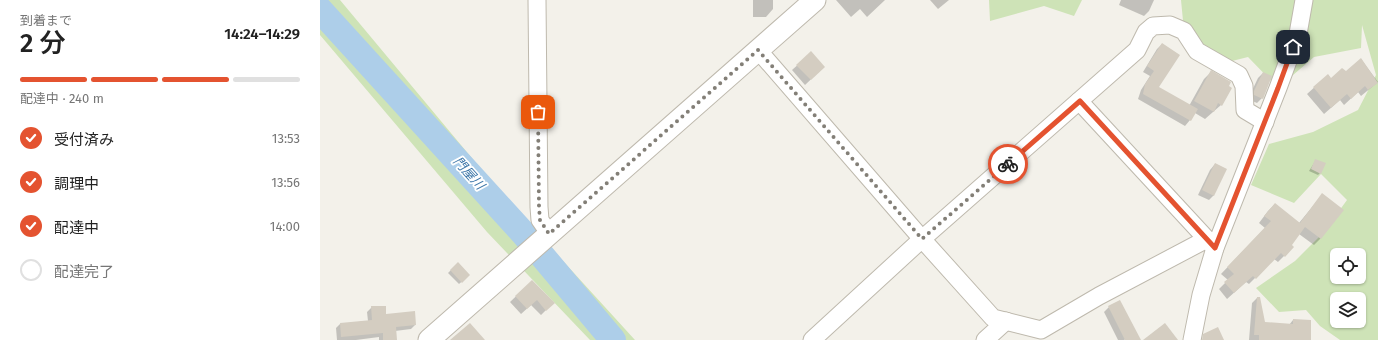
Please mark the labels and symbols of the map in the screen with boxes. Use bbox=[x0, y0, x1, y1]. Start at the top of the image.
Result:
pin bbox=[1276, 30, 1310, 64]
pin bbox=[521, 95, 555, 129]
courier bbox=[988, 144, 1028, 184]
water label: 門屋川 bbox=[450, 153, 489, 194]

